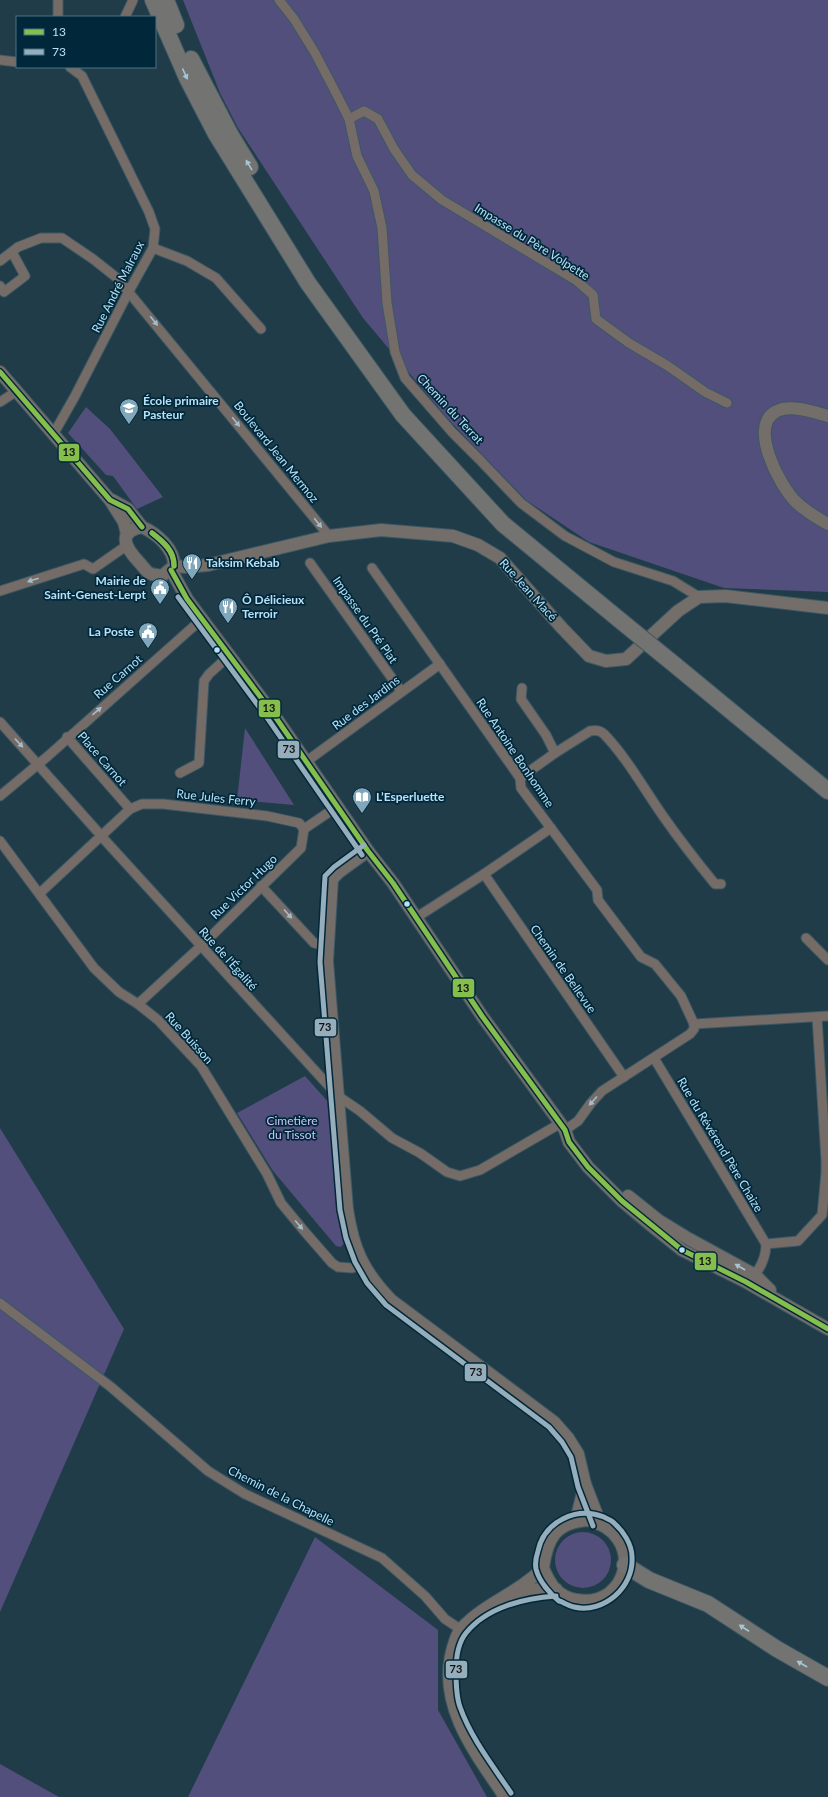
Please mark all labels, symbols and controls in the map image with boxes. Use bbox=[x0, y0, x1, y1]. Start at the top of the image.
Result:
legend bbox=[16, 16, 156, 68]
text: 13 bbox=[52, 24, 66, 39]
text: 73 bbox=[52, 44, 66, 59]
one-way arrow bbox=[183, 69, 189, 81]
one-way arrow bbox=[245, 160, 253, 171]
street label: Impasse du Père Volpette bbox=[472, 200, 593, 283]
street label: Rue André Malraux bbox=[88, 239, 147, 335]
one-way arrow bbox=[149, 315, 158, 326]
street label: Chemin du Terrat bbox=[414, 370, 487, 447]
place label: École primaire Pasteur bbox=[143, 393, 219, 422]
school or university icon: École primaire Pasteur bbox=[118, 397, 140, 425]
street label: Boulevard Jean Mermoz bbox=[231, 398, 322, 506]
one-way arrow bbox=[232, 416, 241, 427]
line badge: 13 bbox=[58, 443, 80, 462]
text: 13 bbox=[63, 445, 75, 458]
one-way arrow bbox=[314, 517, 322, 528]
restaurant icon: Taksim Kebab bbox=[181, 552, 203, 580]
place label: Taksim Kebab bbox=[206, 555, 280, 570]
street label: Rue Jean Macé bbox=[496, 555, 560, 624]
place label: Mairie de Saint-Genest-Lerpt bbox=[44, 573, 147, 602]
street label: Impasse du Pré Plat bbox=[330, 573, 401, 667]
one-way arrow bbox=[27, 577, 39, 583]
public building icon: Mairie de Saint-Genest-Lerpt bbox=[149, 577, 171, 605]
place label: Ô Délicieux Terroir bbox=[242, 592, 305, 621]
restaurant icon: Ô Délicieux Terroir bbox=[217, 596, 239, 624]
public building icon: La Poste bbox=[137, 621, 159, 649]
place label: La Poste bbox=[89, 624, 135, 639]
unlabelled marker bbox=[212, 645, 222, 655]
street label: Rue Carnot bbox=[90, 651, 146, 702]
street label: Rue des Jardins bbox=[329, 672, 402, 733]
street label: Rue Antoine Bonhomme bbox=[473, 695, 558, 810]
line badge: 13 bbox=[258, 699, 281, 718]
text: 13 bbox=[263, 701, 275, 714]
one-way arrow bbox=[91, 707, 102, 716]
street label: Place Carnot bbox=[75, 728, 130, 789]
one-way arrow bbox=[15, 738, 24, 748]
line badge: 73 bbox=[277, 740, 300, 759]
text: 73 bbox=[283, 742, 295, 755]
street label: Rue Jules Ferry bbox=[176, 786, 257, 809]
library icon: L’Esperluette bbox=[351, 786, 373, 814]
place label: L’Esperluette bbox=[376, 789, 445, 804]
street label: Rue Victor Hugo bbox=[207, 851, 280, 922]
unlabelled marker bbox=[402, 899, 412, 909]
one-way arrow bbox=[283, 910, 292, 919]
street label: Chemin de Bellevue bbox=[527, 921, 600, 1016]
street label: Rue de l'Égalité bbox=[196, 924, 261, 993]
line badge: 13 bbox=[452, 978, 475, 998]
text: 13 bbox=[457, 981, 469, 994]
street label: Rue Buisson bbox=[162, 1009, 217, 1067]
line badge: 73 bbox=[314, 1018, 337, 1037]
text: 73 bbox=[319, 1020, 331, 1033]
street label: Rue du Révérend Père Chaize bbox=[674, 1075, 767, 1215]
one-way arrow bbox=[588, 1096, 598, 1106]
park label: Cimetière du Tissot bbox=[266, 1113, 318, 1142]
one-way arrow bbox=[294, 1219, 303, 1230]
unlabelled marker bbox=[677, 1245, 687, 1255]
line badge: 13 bbox=[694, 1252, 717, 1271]
text: 13 bbox=[699, 1254, 711, 1267]
one-way arrow bbox=[734, 1263, 746, 1270]
line badge: 73 bbox=[464, 1363, 487, 1382]
text: 73 bbox=[470, 1365, 482, 1378]
street label: Chemin de la Chapelle bbox=[226, 1462, 337, 1529]
one-way arrow bbox=[738, 1624, 750, 1631]
line badge: 73 bbox=[445, 1660, 468, 1679]
one-way arrow bbox=[796, 1660, 808, 1667]
text: 73 bbox=[450, 1662, 462, 1675]

